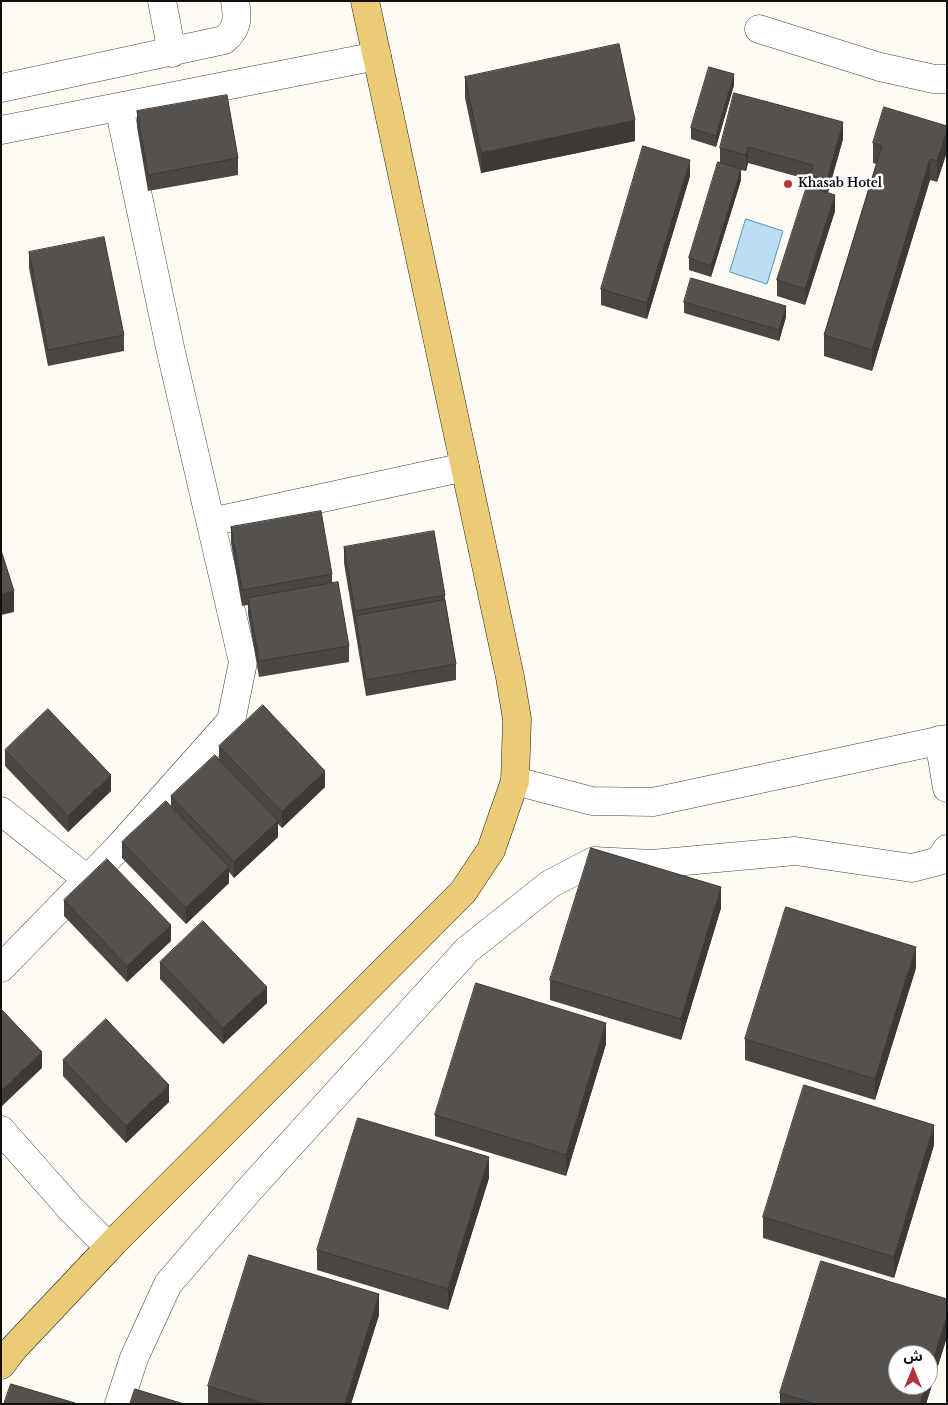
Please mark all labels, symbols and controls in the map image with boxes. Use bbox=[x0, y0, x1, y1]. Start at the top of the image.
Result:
place label: Khasab Hotel bbox=[798, 177, 882, 191]
marker: Khasab Hotel bbox=[782, 178, 794, 190]
north arrow bbox=[888, 1345, 938, 1395]
text: ش bbox=[903, 1347, 923, 1365]

